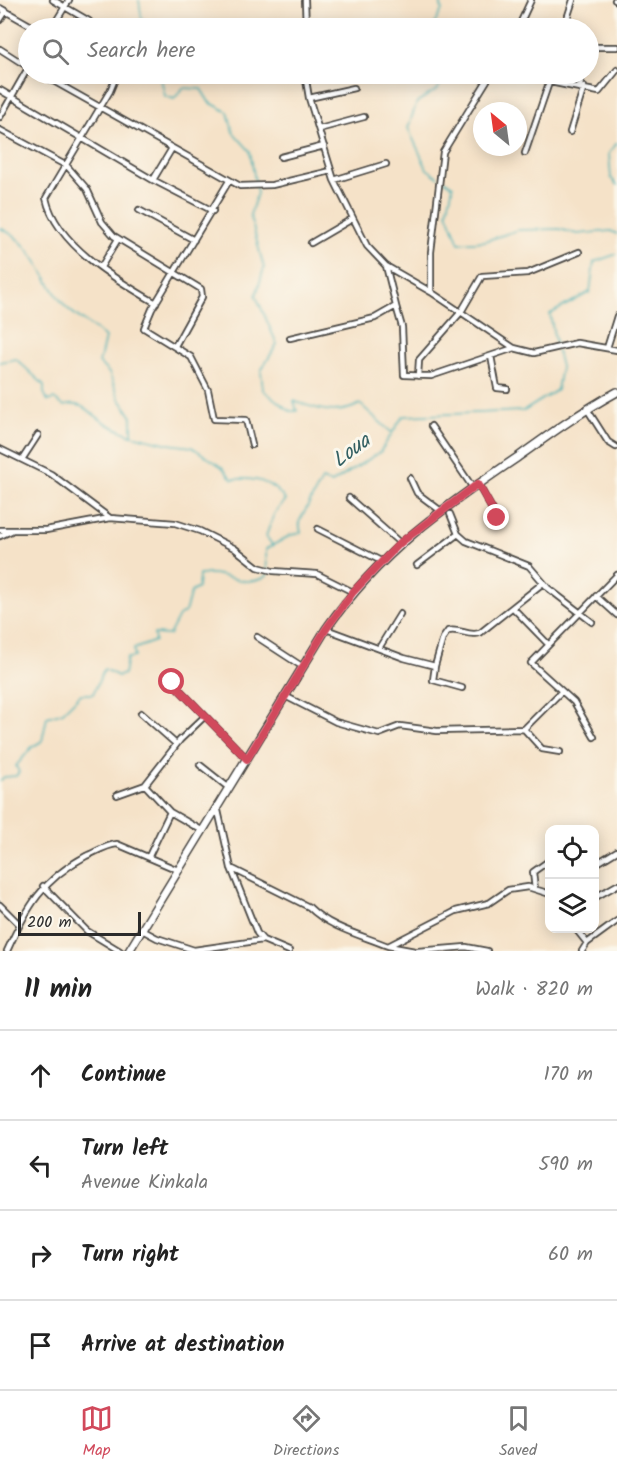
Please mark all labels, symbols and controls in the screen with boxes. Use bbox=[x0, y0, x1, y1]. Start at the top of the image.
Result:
search box bbox=[18, 18, 599, 84]
text: Search here bbox=[87, 34, 195, 69]
icon: search bbox=[39, 35, 72, 68]
north arrow bbox=[473, 102, 527, 156]
water label: Loua bbox=[326, 425, 379, 477]
route end bbox=[483, 504, 509, 530]
route start bbox=[158, 668, 184, 694]
map controls bbox=[545, 825, 599, 933]
button: locate bbox=[545, 825, 599, 879]
button: layers bbox=[545, 879, 599, 933]
scale bar bbox=[18, 909, 141, 936]
text: 200 m bbox=[27, 910, 71, 935]
text: 11 min bbox=[24, 969, 92, 1011]
text: Walk · 820 m bbox=[475, 974, 593, 1006]
text: Continue bbox=[81, 1058, 166, 1093]
icon: ahead bbox=[24, 1059, 57, 1092]
text: 170 m bbox=[544, 1059, 593, 1091]
text: Turn left bbox=[81, 1132, 168, 1167]
icon: left bbox=[24, 1149, 57, 1182]
text: 590 m bbox=[539, 1149, 593, 1181]
text: Avenue Kinkala bbox=[81, 1167, 208, 1199]
text: Turn right bbox=[81, 1238, 179, 1273]
icon: right bbox=[24, 1239, 57, 1272]
text: 60 m bbox=[548, 1239, 593, 1271]
text: Arrive at destination bbox=[81, 1328, 284, 1363]
icon: arrive bbox=[24, 1329, 57, 1362]
tab: Map bbox=[80, 1402, 113, 1463]
tab: Directions bbox=[273, 1402, 339, 1463]
tab: Saved bbox=[499, 1402, 537, 1463]

